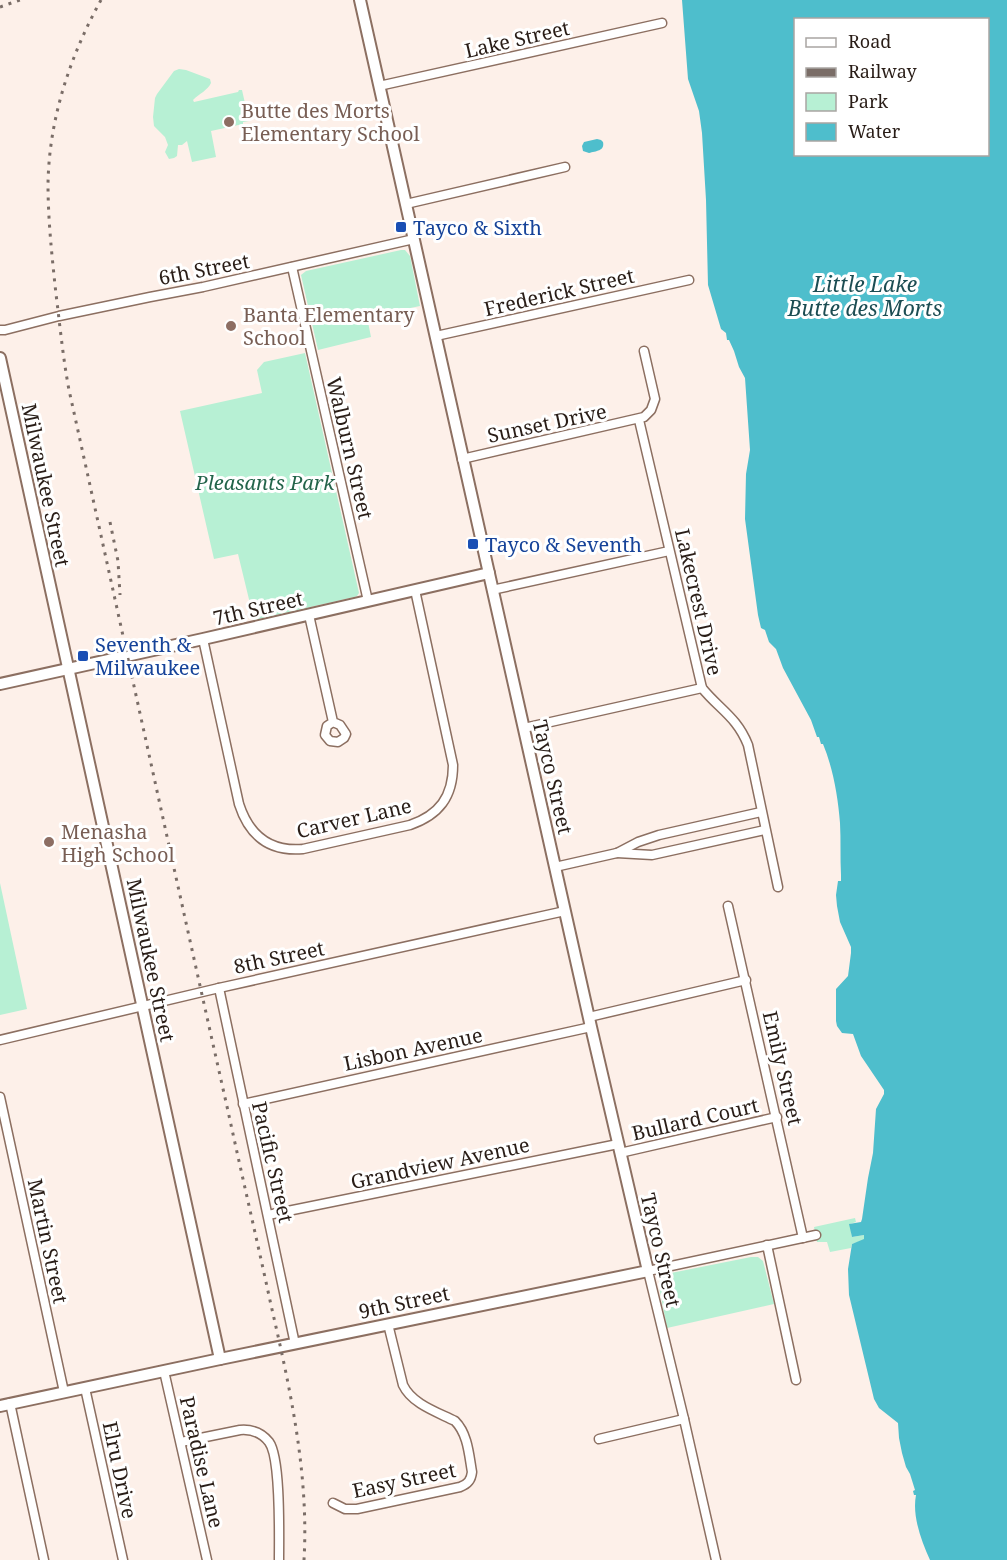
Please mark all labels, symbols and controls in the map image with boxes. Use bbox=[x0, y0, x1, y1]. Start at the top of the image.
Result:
street label: Lake Street bbox=[462, 14, 572, 64]
legend bbox=[794, 18, 989, 156]
text: Road bbox=[848, 29, 891, 53]
text: Railway bbox=[848, 59, 918, 83]
text: Park bbox=[848, 89, 888, 113]
place label: Butte des Morts Elementary School bbox=[241, 97, 420, 147]
marker: Butte des Morts Elementary School bbox=[222, 115, 236, 129]
text: Water bbox=[848, 119, 901, 143]
place label: Tayco & Sixth bbox=[413, 214, 542, 241]
marker: Tayco & Sixth bbox=[394, 220, 408, 234]
street label: 6th Street bbox=[156, 247, 252, 291]
street label: Frederick Street bbox=[481, 262, 637, 322]
water label: Little Lake Butte des Morts bbox=[787, 270, 942, 322]
place label: Banta Elementary School bbox=[243, 301, 415, 351]
marker: Banta Elementary School bbox=[224, 319, 238, 333]
street label: Walburn Street bbox=[321, 374, 379, 522]
street label: Sunset Drive bbox=[485, 397, 609, 449]
street label: Milwaukee Street bbox=[16, 401, 76, 569]
park label: Pleasants Park bbox=[194, 469, 335, 496]
street label: Lakecrest Drive bbox=[669, 526, 729, 678]
place label: Tayco & Seventh bbox=[485, 531, 642, 558]
marker: Tayco & Seventh bbox=[466, 537, 480, 551]
street label: 7th Street bbox=[210, 585, 306, 631]
place label: Seventh & Milwaukee bbox=[95, 631, 200, 681]
marker: Seventh & Milwaukee bbox=[76, 649, 90, 663]
street label: Tayco Street bbox=[527, 717, 579, 837]
street label: Carver Lane bbox=[294, 792, 414, 844]
place label: Menasha High School bbox=[61, 818, 175, 868]
marker: Menasha High School bbox=[42, 835, 56, 849]
street label: Milwaukee Street bbox=[121, 876, 181, 1044]
street label: 8th Street bbox=[231, 934, 327, 980]
street label: Emily Street bbox=[757, 1008, 809, 1128]
street label: Lisbon Avenue bbox=[341, 1021, 485, 1077]
street label: Bullard Court bbox=[629, 1091, 761, 1147]
street label: Pacific Street bbox=[246, 1099, 300, 1225]
street label: Grandview Avenue bbox=[348, 1131, 532, 1195]
street label: Martin Street bbox=[22, 1176, 74, 1306]
street label: Tayco Street bbox=[635, 1190, 687, 1310]
street label: 9th Street bbox=[356, 1279, 452, 1325]
street label: Paradise Lane bbox=[174, 1393, 230, 1531]
street label: Elru Drive bbox=[97, 1419, 143, 1521]
street label: Easy Street bbox=[350, 1456, 458, 1504]

